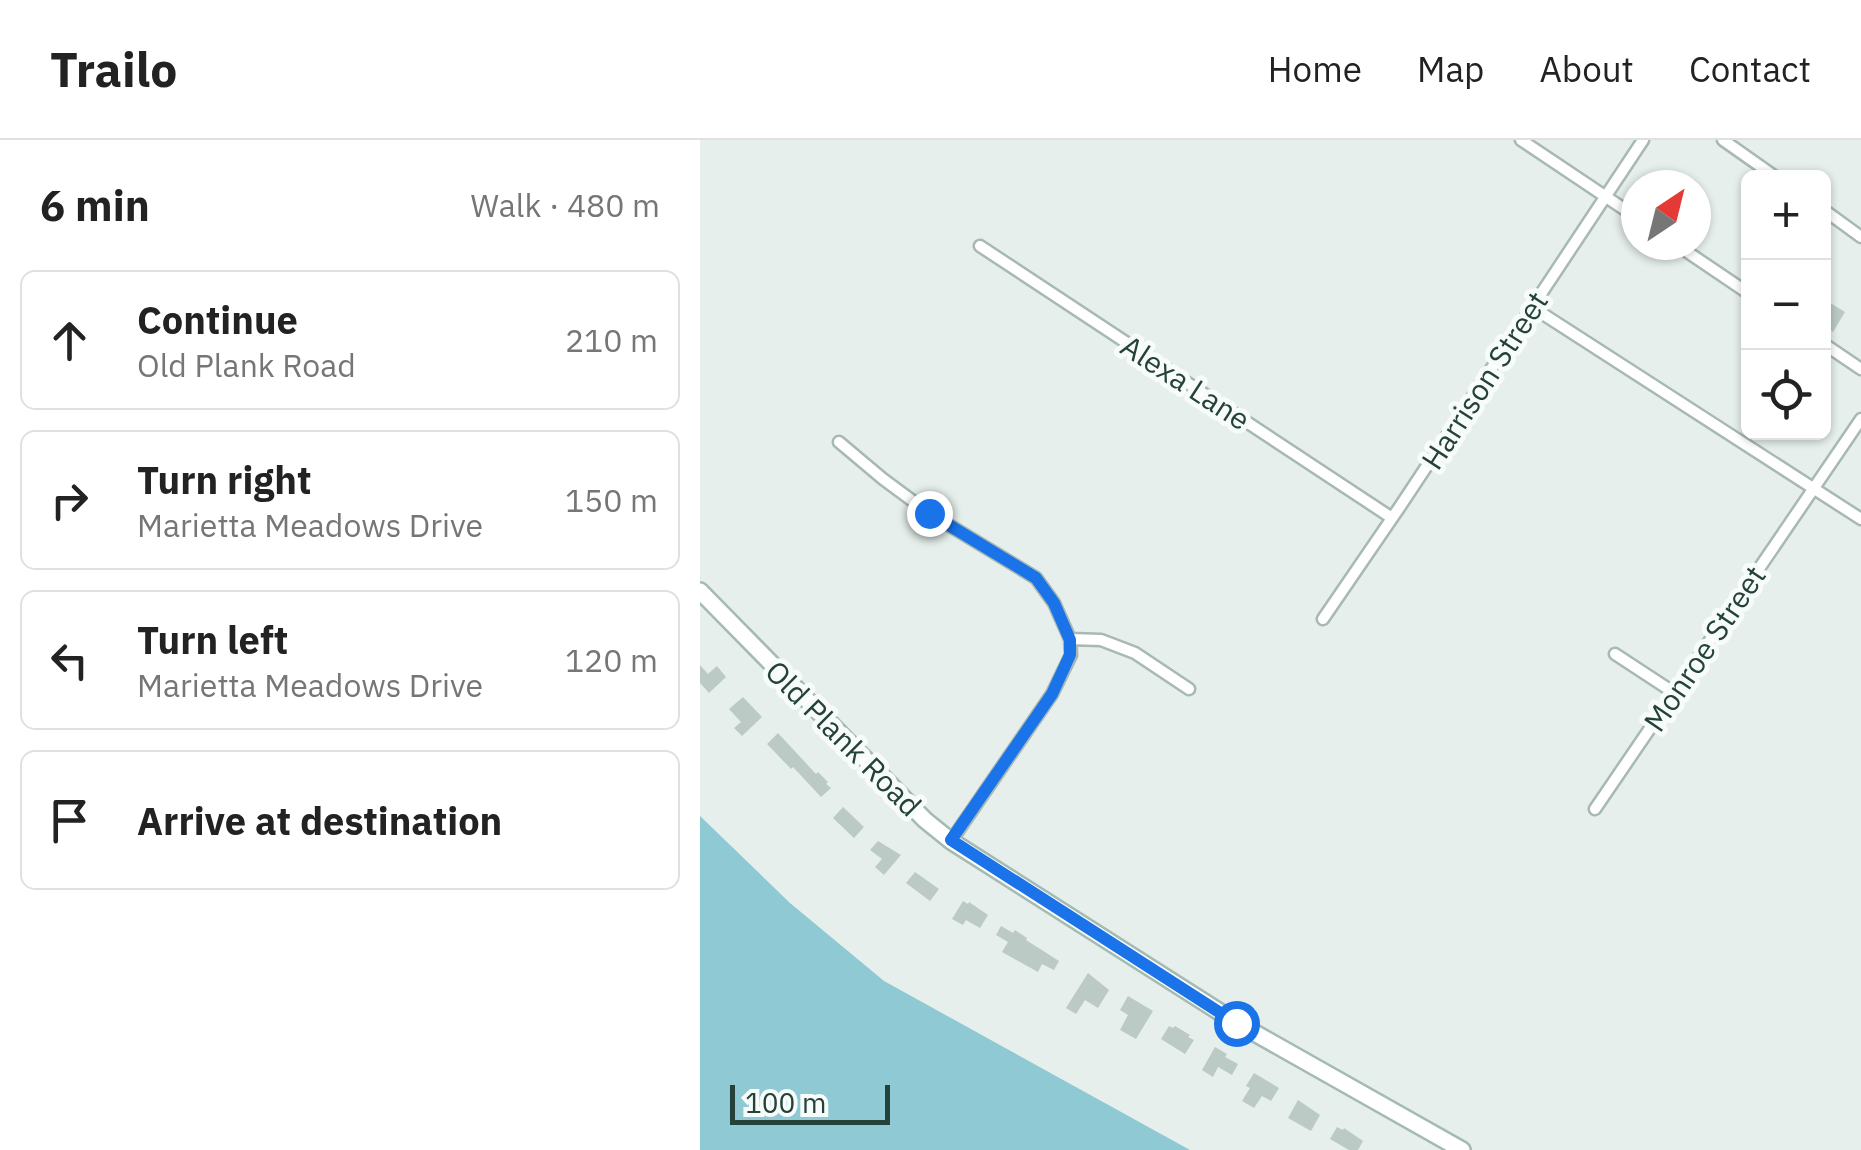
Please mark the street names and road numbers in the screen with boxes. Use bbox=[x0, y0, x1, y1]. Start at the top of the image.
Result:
street label: Harrison Street bbox=[1412, 284, 1556, 476]
street label: Alexa Lane bbox=[1114, 326, 1258, 438]
street label: Monroe Street bbox=[1634, 558, 1774, 738]
street label: Old Plank Road bbox=[758, 652, 930, 824]

